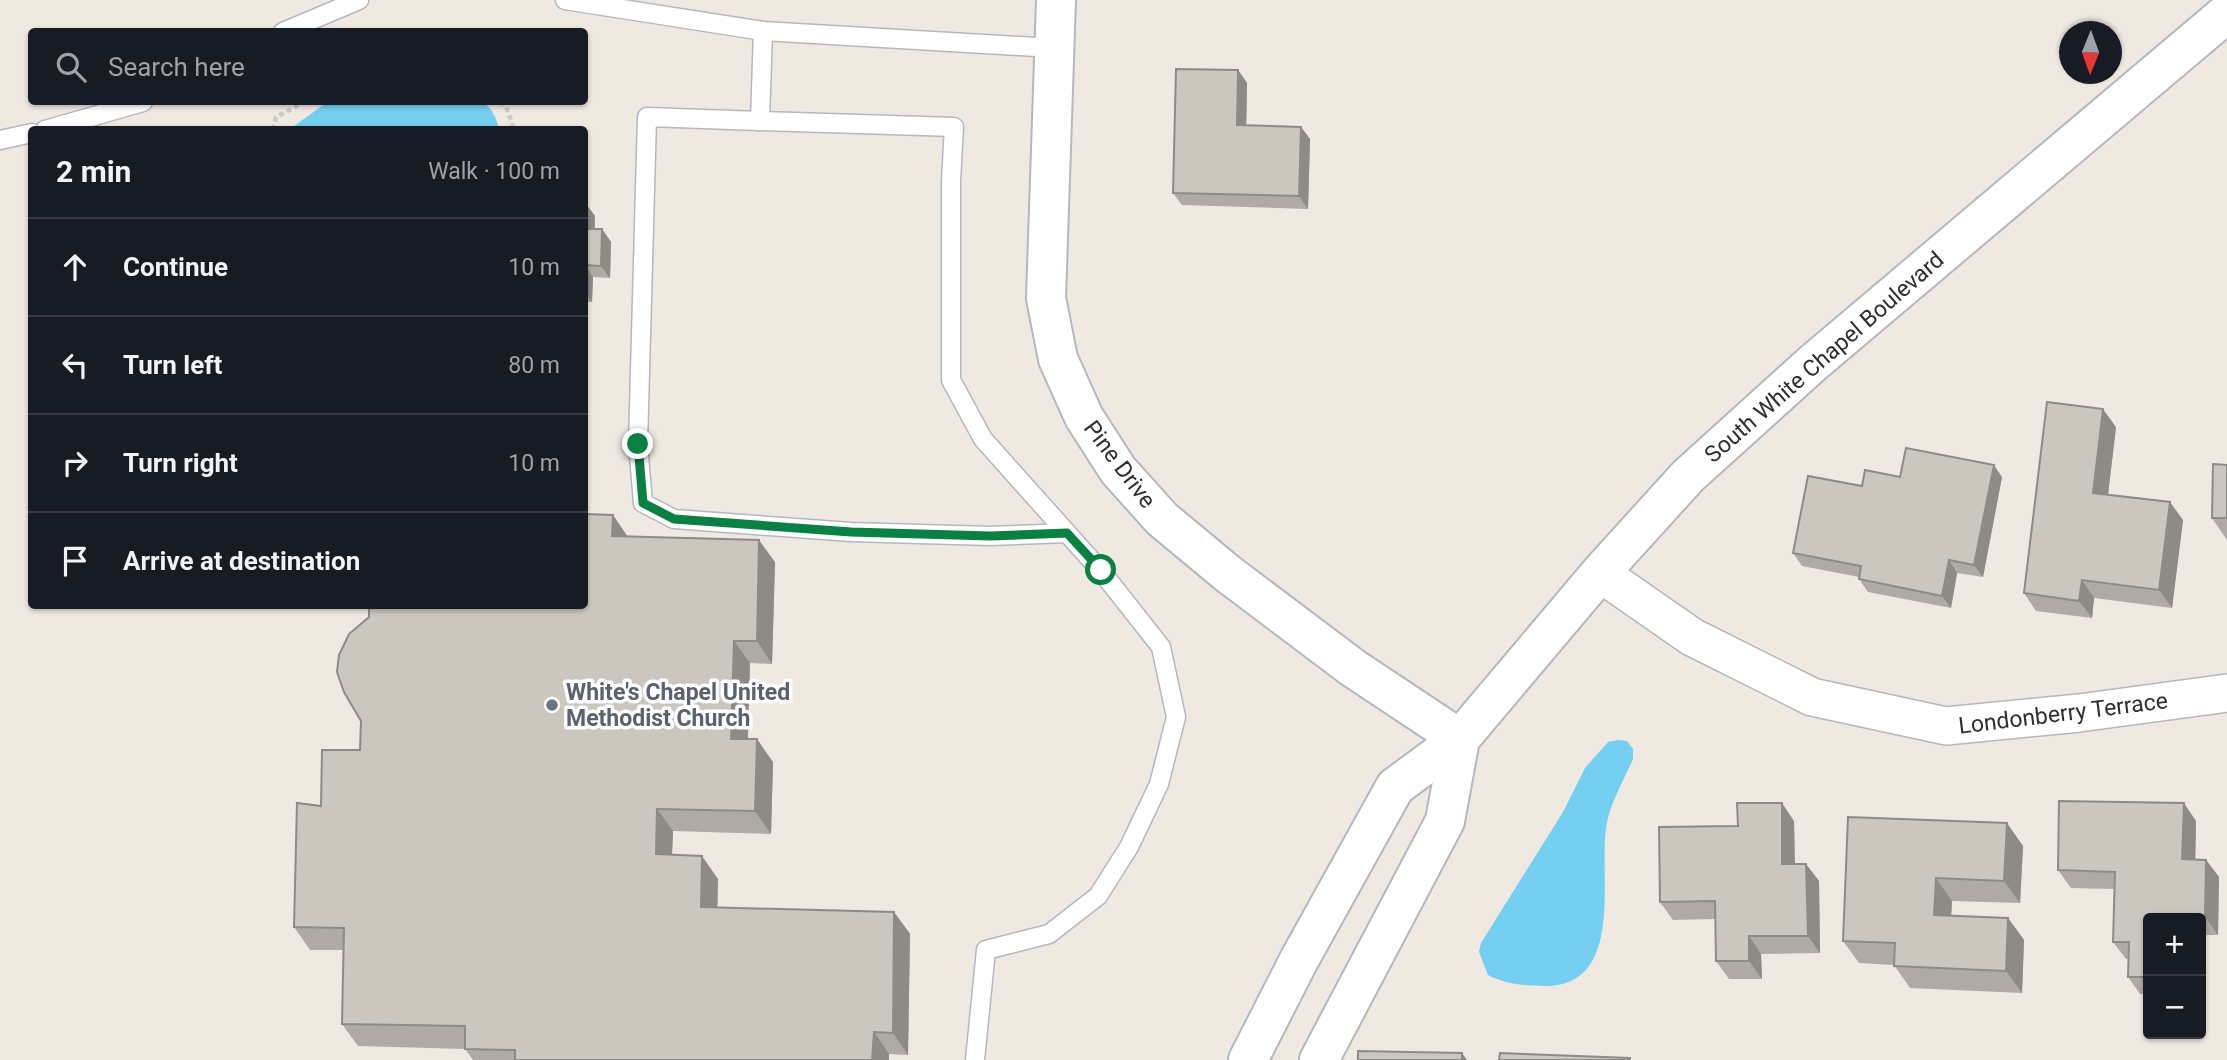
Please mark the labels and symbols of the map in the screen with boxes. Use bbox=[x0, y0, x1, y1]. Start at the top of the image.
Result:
north arrow bbox=[2059, 21, 2122, 84]
street label: South White Chapel Boulevard bbox=[1699, 246, 1949, 469]
street label: Pine Drive bbox=[1078, 415, 1161, 513]
route end bbox=[622, 428, 653, 459]
route start bbox=[1085, 554, 1116, 585]
place label: White's Chapel United Methodist Church bbox=[566, 679, 790, 732]
street label: Londonberry Terrace bbox=[1957, 687, 2169, 740]
marker: White's Chapel United Methodist Church bbox=[544, 697, 560, 713]

